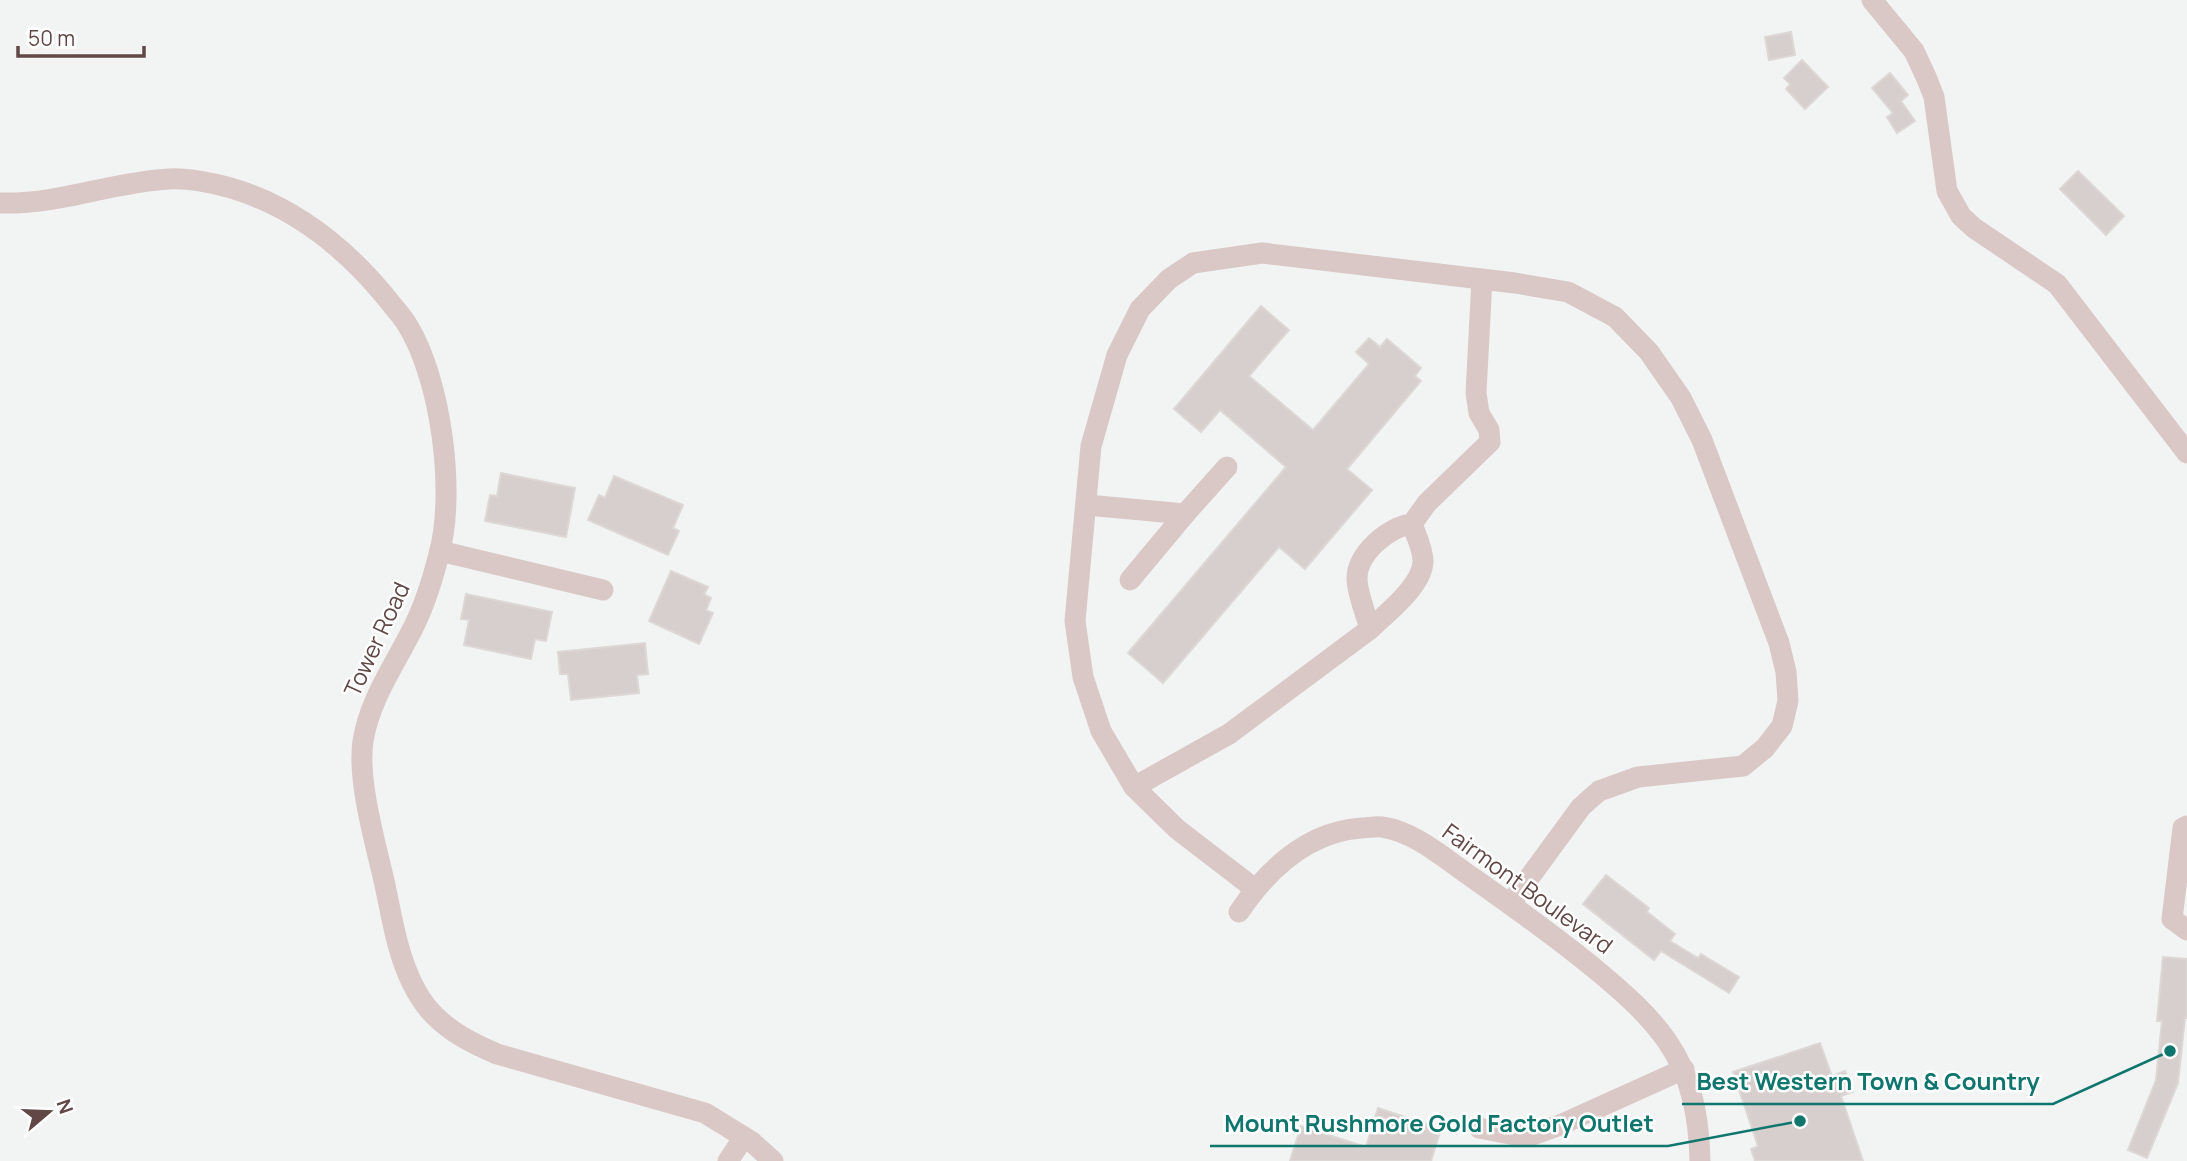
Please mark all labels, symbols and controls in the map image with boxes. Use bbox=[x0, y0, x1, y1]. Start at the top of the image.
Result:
scale bar bbox=[18, 14, 144, 58]
text: 50 m bbox=[28, 24, 75, 52]
street label: Tower Road bbox=[335, 576, 417, 702]
street label: Fairmont Boulevard bbox=[1436, 815, 1620, 961]
callout: Best Western Town & Country bbox=[1682, 1059, 2053, 1104]
text: Best Western Town & Country bbox=[1696, 1064, 2040, 1097]
north arrow bbox=[14, 1077, 84, 1147]
text: N bbox=[51, 1096, 80, 1117]
callout: Mount Rushmore Gold Factory Outlet bbox=[1210, 1101, 1668, 1146]
text: Mount Rushmore Gold Factory Outlet bbox=[1224, 1106, 1654, 1139]

